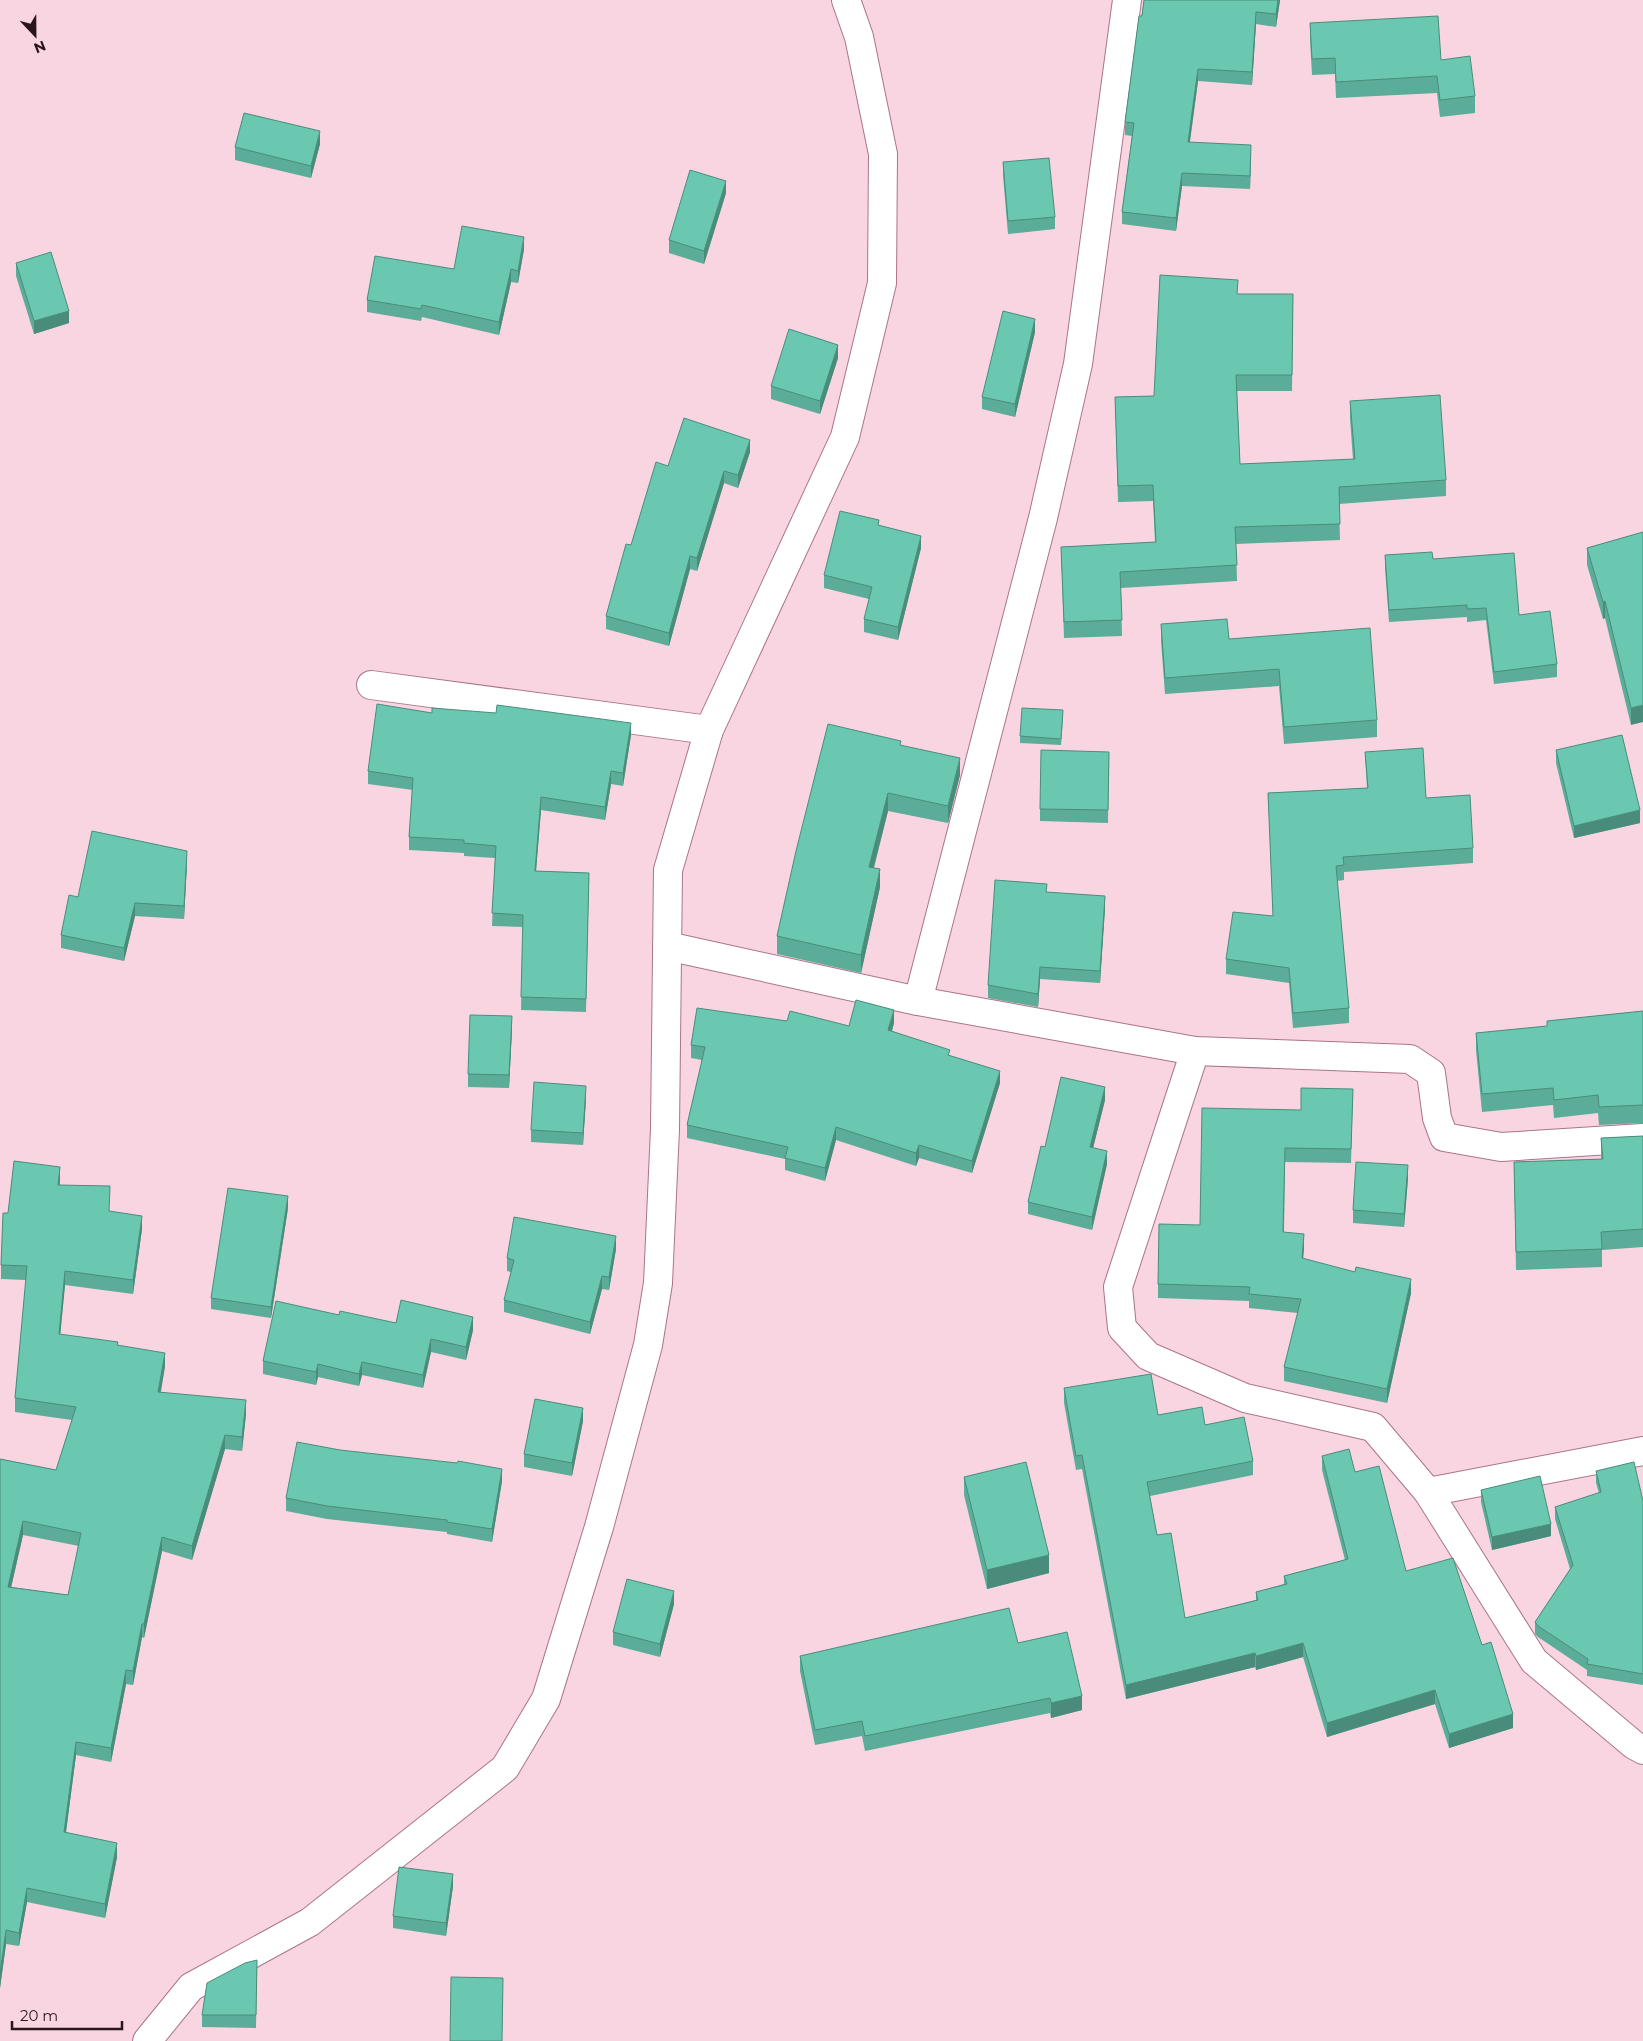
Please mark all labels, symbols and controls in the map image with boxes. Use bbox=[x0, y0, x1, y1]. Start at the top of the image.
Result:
north arrow bbox=[10, 10, 60, 60]
text: N bbox=[31, 37, 48, 58]
scale bar bbox=[12, 1998, 122, 2030]
text: 20 m bbox=[20, 2006, 58, 2025]

